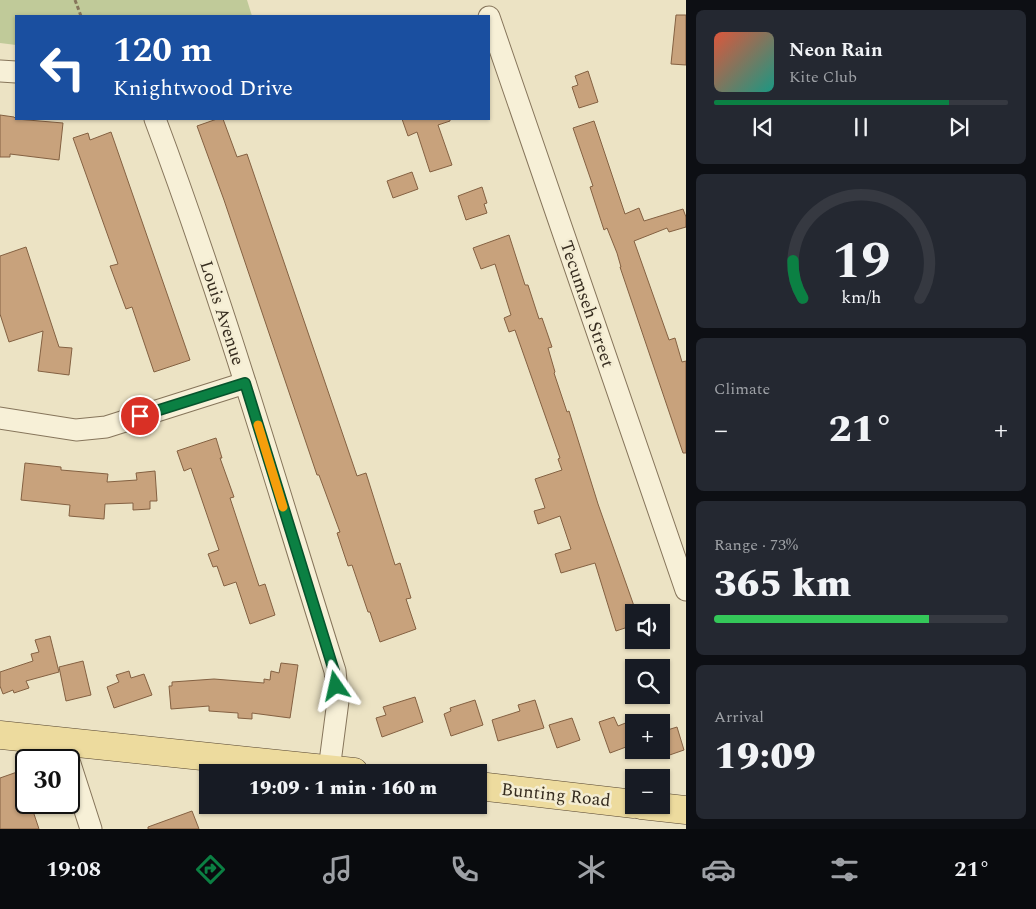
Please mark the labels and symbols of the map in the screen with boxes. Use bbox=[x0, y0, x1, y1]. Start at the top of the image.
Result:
street label: Tecumseh Street bbox=[553, 237, 621, 371]
street label: Louis Avenue bbox=[192, 257, 252, 369]
pin bbox=[119, 395, 161, 437]
position arrow bbox=[309, 659, 361, 711]
speed limit sign: 30 bbox=[15, 749, 80, 814]
street label: Bunting Road bbox=[500, 776, 612, 814]

